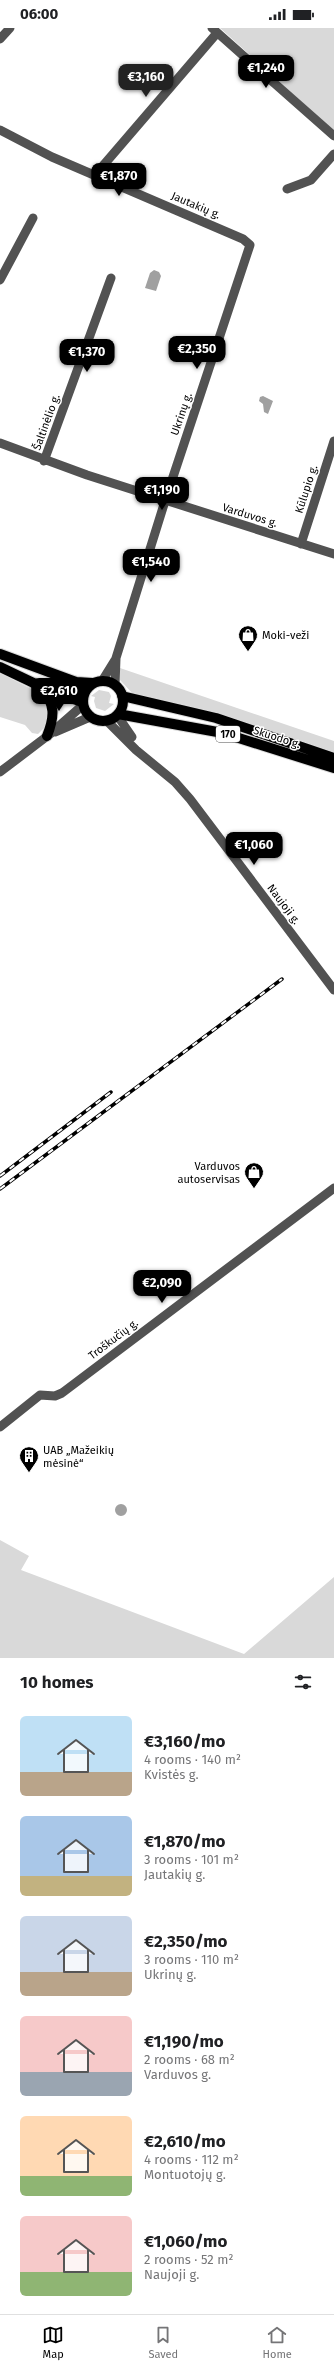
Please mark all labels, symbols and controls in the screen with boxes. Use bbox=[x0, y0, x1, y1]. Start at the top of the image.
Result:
text: 06:00 bbox=[20, 5, 58, 23]
pin: €1,240 bbox=[233, 55, 299, 89]
text: €1,240 bbox=[247, 60, 285, 75]
pin: €3,160 bbox=[113, 64, 179, 98]
text: €3,160 bbox=[127, 69, 165, 84]
pin: €1,870 bbox=[86, 163, 152, 197]
text: €1,870 bbox=[100, 168, 138, 183]
street label: Jautakių g. bbox=[169, 189, 223, 222]
pin: €2,350 bbox=[164, 336, 230, 370]
pin: €1,370 bbox=[54, 339, 120, 373]
text: €2,350 bbox=[178, 341, 216, 356]
text: €1,370 bbox=[69, 344, 105, 359]
street label: Ukrinų g. bbox=[168, 391, 195, 437]
street label: Šaltinėlio g. bbox=[29, 392, 63, 452]
street label: Kūlupio g. bbox=[293, 463, 320, 515]
pin: €1,190 bbox=[129, 477, 195, 511]
text: €1,190 bbox=[144, 482, 180, 497]
street label: Varduvos g. bbox=[221, 501, 279, 530]
pin: €1,540 bbox=[118, 549, 184, 583]
text: €1,540 bbox=[132, 554, 170, 569]
shop icon: Moki-veži bbox=[237, 624, 259, 652]
place label: Moki-veži bbox=[262, 629, 309, 642]
pin: €2,610 bbox=[26, 678, 92, 712]
text: €2,610 bbox=[40, 683, 78, 698]
street label: Skuodo g. bbox=[252, 724, 302, 751]
road number: 170 bbox=[216, 726, 240, 742]
pin: €1,060 bbox=[221, 832, 287, 866]
text: €1,060 bbox=[235, 837, 273, 852]
street label: Naujoji g. bbox=[264, 882, 303, 927]
place label: Varduvos autoservisas bbox=[177, 1160, 240, 1186]
shop icon: Varduvos autoservisas bbox=[243, 1161, 265, 1189]
pin: €2,090 bbox=[129, 1270, 195, 1304]
text: €2,090 bbox=[142, 1275, 182, 1290]
street label: Troškučių g. bbox=[86, 1316, 141, 1362]
place label: UAB „Mažeikių mėsinė“ bbox=[43, 1444, 114, 1470]
building icon: UAB „Mažeikių mėsinė“ bbox=[18, 1445, 40, 1473]
icon: filters bbox=[292, 1671, 314, 1693]
text: 10 homes bbox=[20, 1672, 94, 1693]
text: €3,160/mo bbox=[144, 1731, 225, 1752]
icon: home bbox=[52, 1732, 100, 1780]
text: 4 rooms · 140 m² bbox=[144, 1752, 241, 1767]
text: Kvistės g. bbox=[144, 1767, 199, 1782]
text: €1,870/mo bbox=[144, 1831, 225, 1852]
icon: home bbox=[52, 1832, 100, 1880]
text: 3 rooms · 101 m² bbox=[144, 1852, 239, 1867]
text: Jautakių g. bbox=[144, 1867, 206, 1882]
text: €2,350/mo bbox=[144, 1931, 228, 1952]
icon: home bbox=[52, 1932, 100, 1980]
text: 3 rooms · 110 m² bbox=[144, 1952, 239, 1967]
text: Ukrinų g. bbox=[144, 1967, 196, 1982]
text: €1,190/mo bbox=[144, 2031, 224, 2052]
icon: home bbox=[52, 2032, 100, 2080]
text: 2 rooms · 68 m² bbox=[144, 2052, 235, 2067]
text: Varduvos g. bbox=[144, 2067, 211, 2082]
text: €2,610/mo bbox=[144, 2131, 226, 2152]
icon: home bbox=[52, 2132, 100, 2180]
text: 4 rooms · 112 m² bbox=[144, 2152, 239, 2167]
text: Montuotojų g. bbox=[144, 2167, 226, 2182]
text: €1,060/mo bbox=[144, 2231, 227, 2252]
icon: home bbox=[52, 2232, 100, 2280]
text: 2 rooms · 52 m² bbox=[144, 2252, 233, 2267]
text: Naujoji g. bbox=[144, 2267, 199, 2282]
tab: Map bbox=[42, 2324, 64, 2361]
tab: Saved bbox=[148, 2324, 178, 2361]
tab: Home bbox=[263, 2324, 292, 2361]

